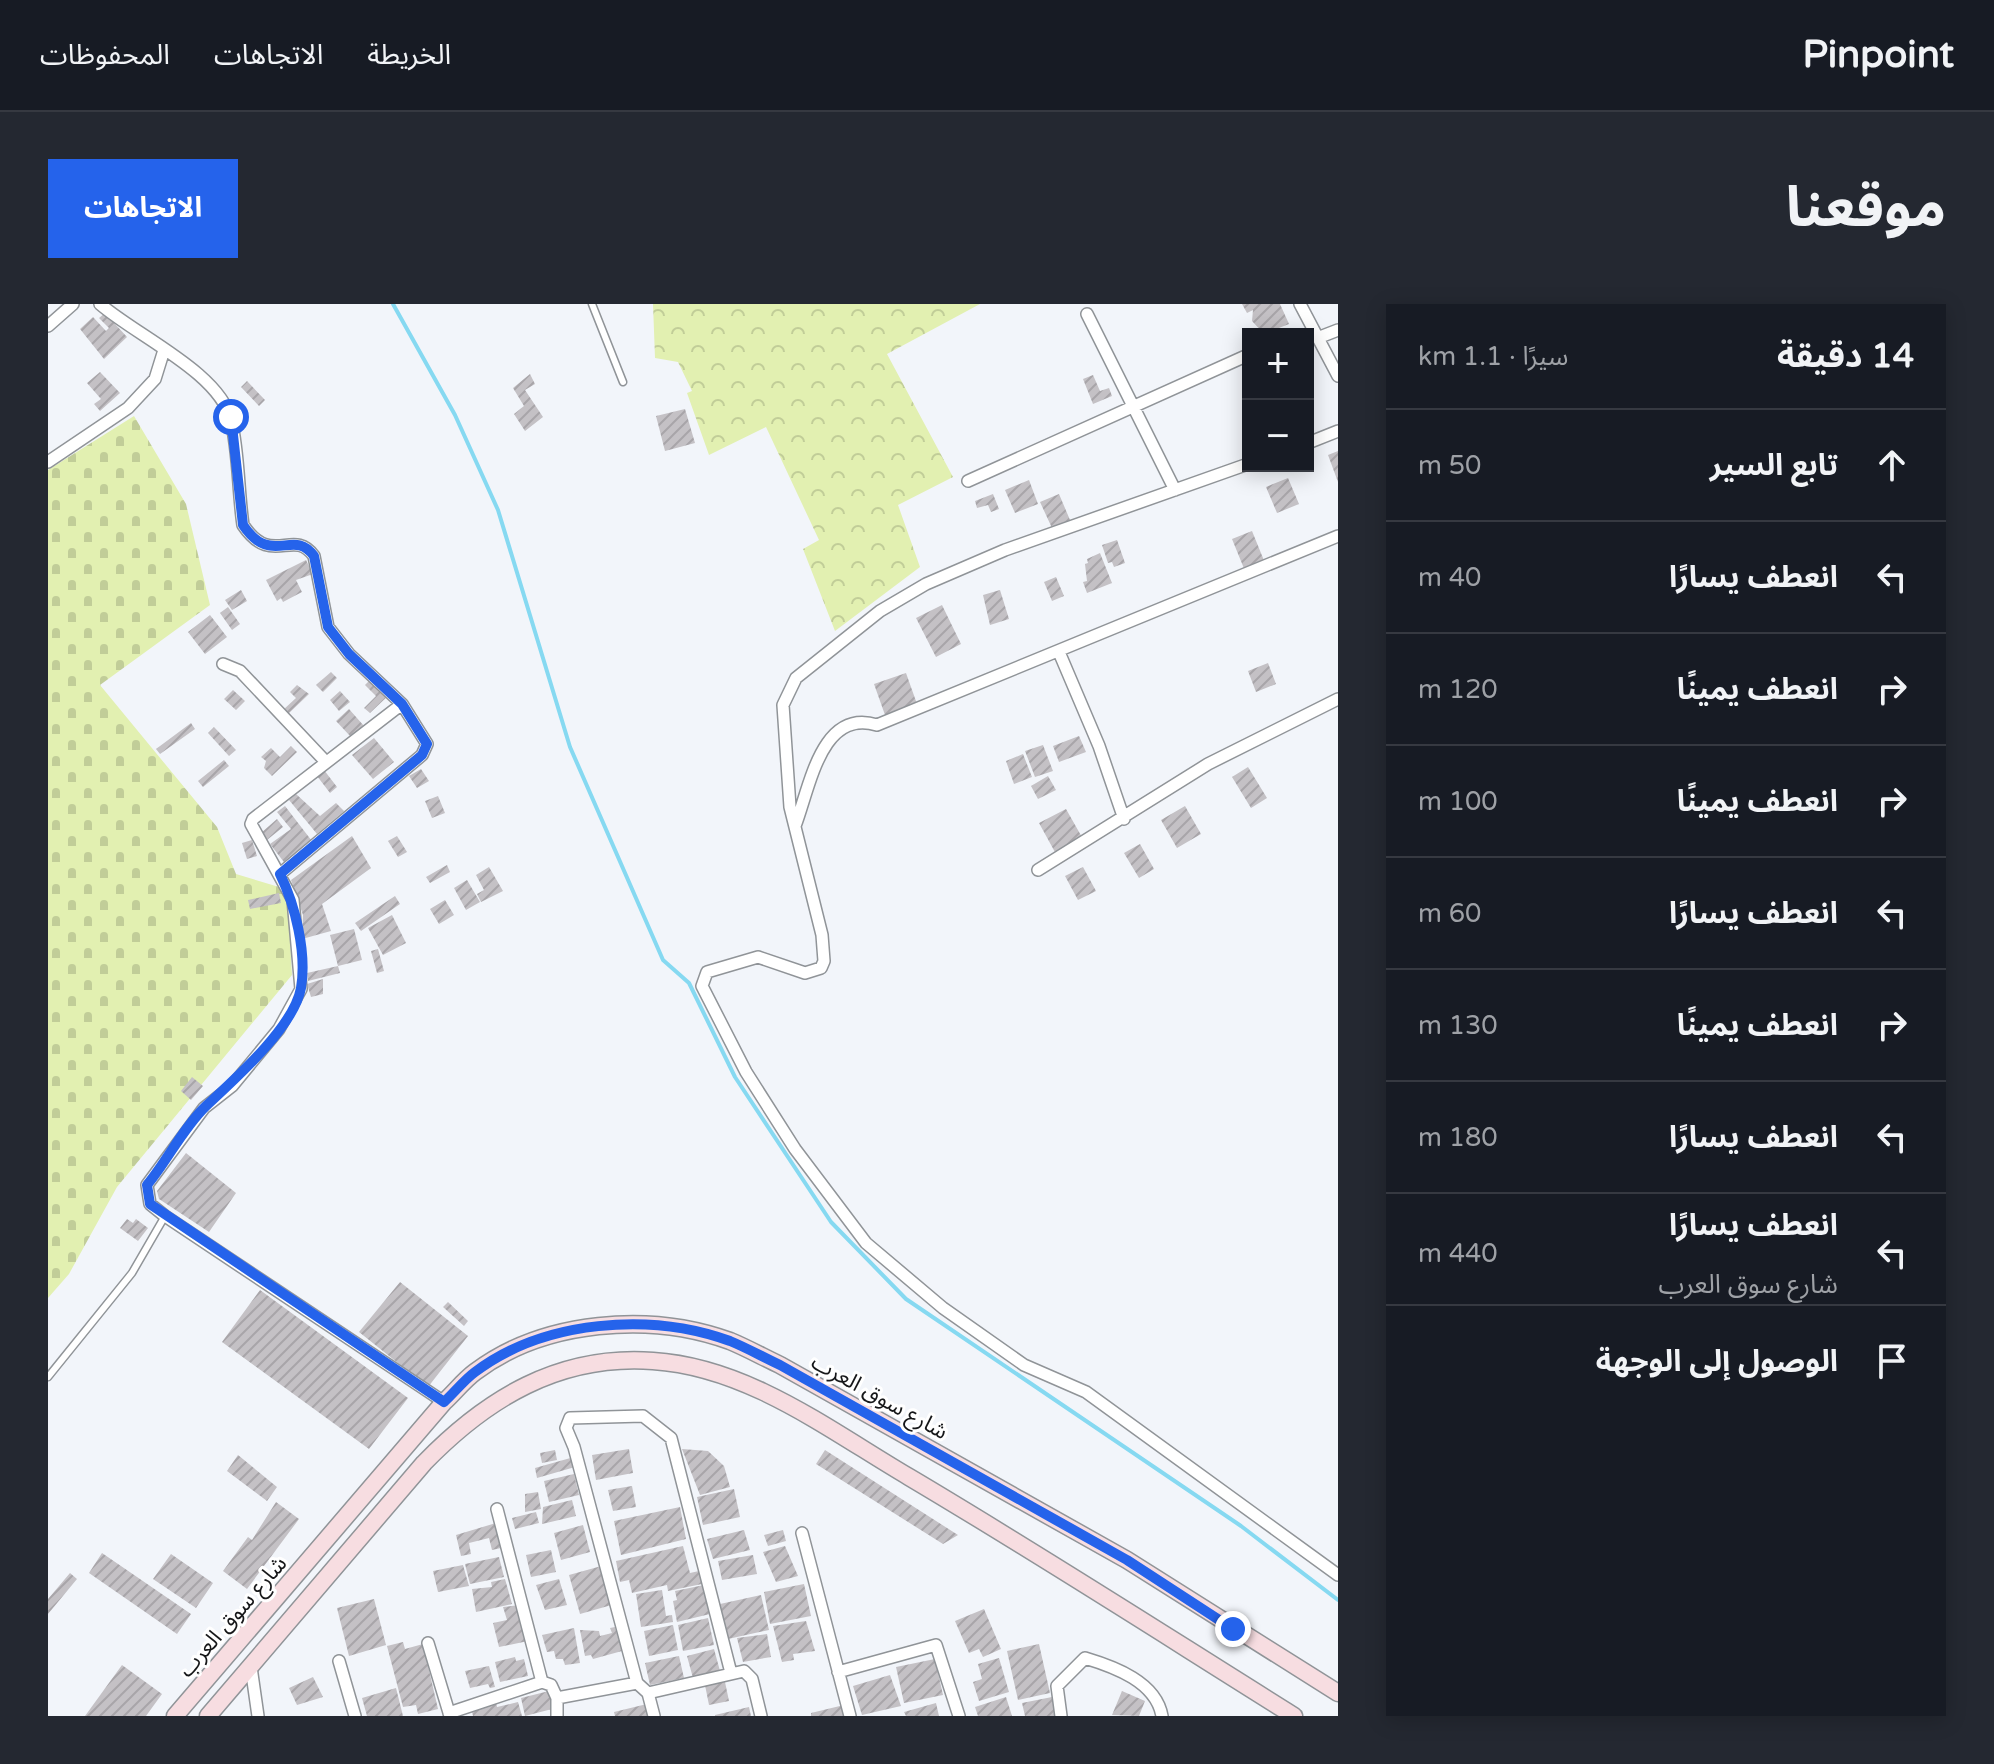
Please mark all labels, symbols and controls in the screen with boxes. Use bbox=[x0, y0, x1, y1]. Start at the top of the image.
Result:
text: Pinpoint bbox=[1802, 32, 1954, 78]
text: المحفوظات bbox=[40, 38, 170, 72]
text: الاتجاهات bbox=[214, 38, 323, 72]
text: الخريطة bbox=[367, 38, 451, 72]
button: الاتجاهات bbox=[48, 159, 238, 258]
text: موقعنا bbox=[1786, 175, 1946, 242]
map controls bbox=[1242, 328, 1314, 472]
button: + bbox=[1242, 328, 1314, 400]
text: 14 دقيقة bbox=[1777, 336, 1914, 377]
text: سيرًا · 1.1 km bbox=[1418, 341, 1568, 372]
route start bbox=[213, 399, 249, 435]
button: − bbox=[1242, 400, 1314, 472]
icon: ahead bbox=[1870, 443, 1914, 487]
text: تابع السير bbox=[1710, 447, 1838, 484]
text: 50 m bbox=[1418, 450, 1481, 481]
icon: left bbox=[1870, 555, 1914, 599]
text: انعطف يسارًا bbox=[1669, 559, 1838, 596]
text: 40 m bbox=[1418, 562, 1481, 593]
icon: right bbox=[1870, 667, 1914, 711]
text: انعطف يمينًا bbox=[1677, 671, 1838, 708]
text: 120 m bbox=[1418, 674, 1498, 705]
icon: right bbox=[1870, 779, 1914, 823]
text: انعطف يمينًا bbox=[1677, 783, 1838, 820]
text: 100 m bbox=[1418, 786, 1498, 817]
icon: left bbox=[1870, 891, 1914, 935]
text: انعطف يسارًا bbox=[1669, 895, 1838, 932]
text: 60 m bbox=[1418, 898, 1481, 929]
icon: right bbox=[1870, 1003, 1914, 1047]
text: انعطف يمينًا bbox=[1677, 1007, 1838, 1044]
text: 130 m bbox=[1418, 1010, 1498, 1041]
icon: left bbox=[1870, 1115, 1914, 1159]
text: انعطف يسارًا bbox=[1669, 1119, 1838, 1156]
text: 180 m bbox=[1418, 1122, 1498, 1153]
text: انعطف يسارًا bbox=[1669, 1207, 1838, 1244]
icon: left bbox=[1870, 1231, 1914, 1275]
text: 440 m bbox=[1418, 1238, 1498, 1269]
text: شارع سوق العرب bbox=[1658, 1269, 1838, 1300]
icon: arrive bbox=[1870, 1339, 1914, 1383]
text: الوصول إلى الوجهة bbox=[1596, 1343, 1838, 1380]
street label: شارع سوق العرب bbox=[805, 1349, 952, 1448]
street label: شارع سوق العرب bbox=[173, 1551, 295, 1684]
route end bbox=[1215, 1611, 1251, 1647]

